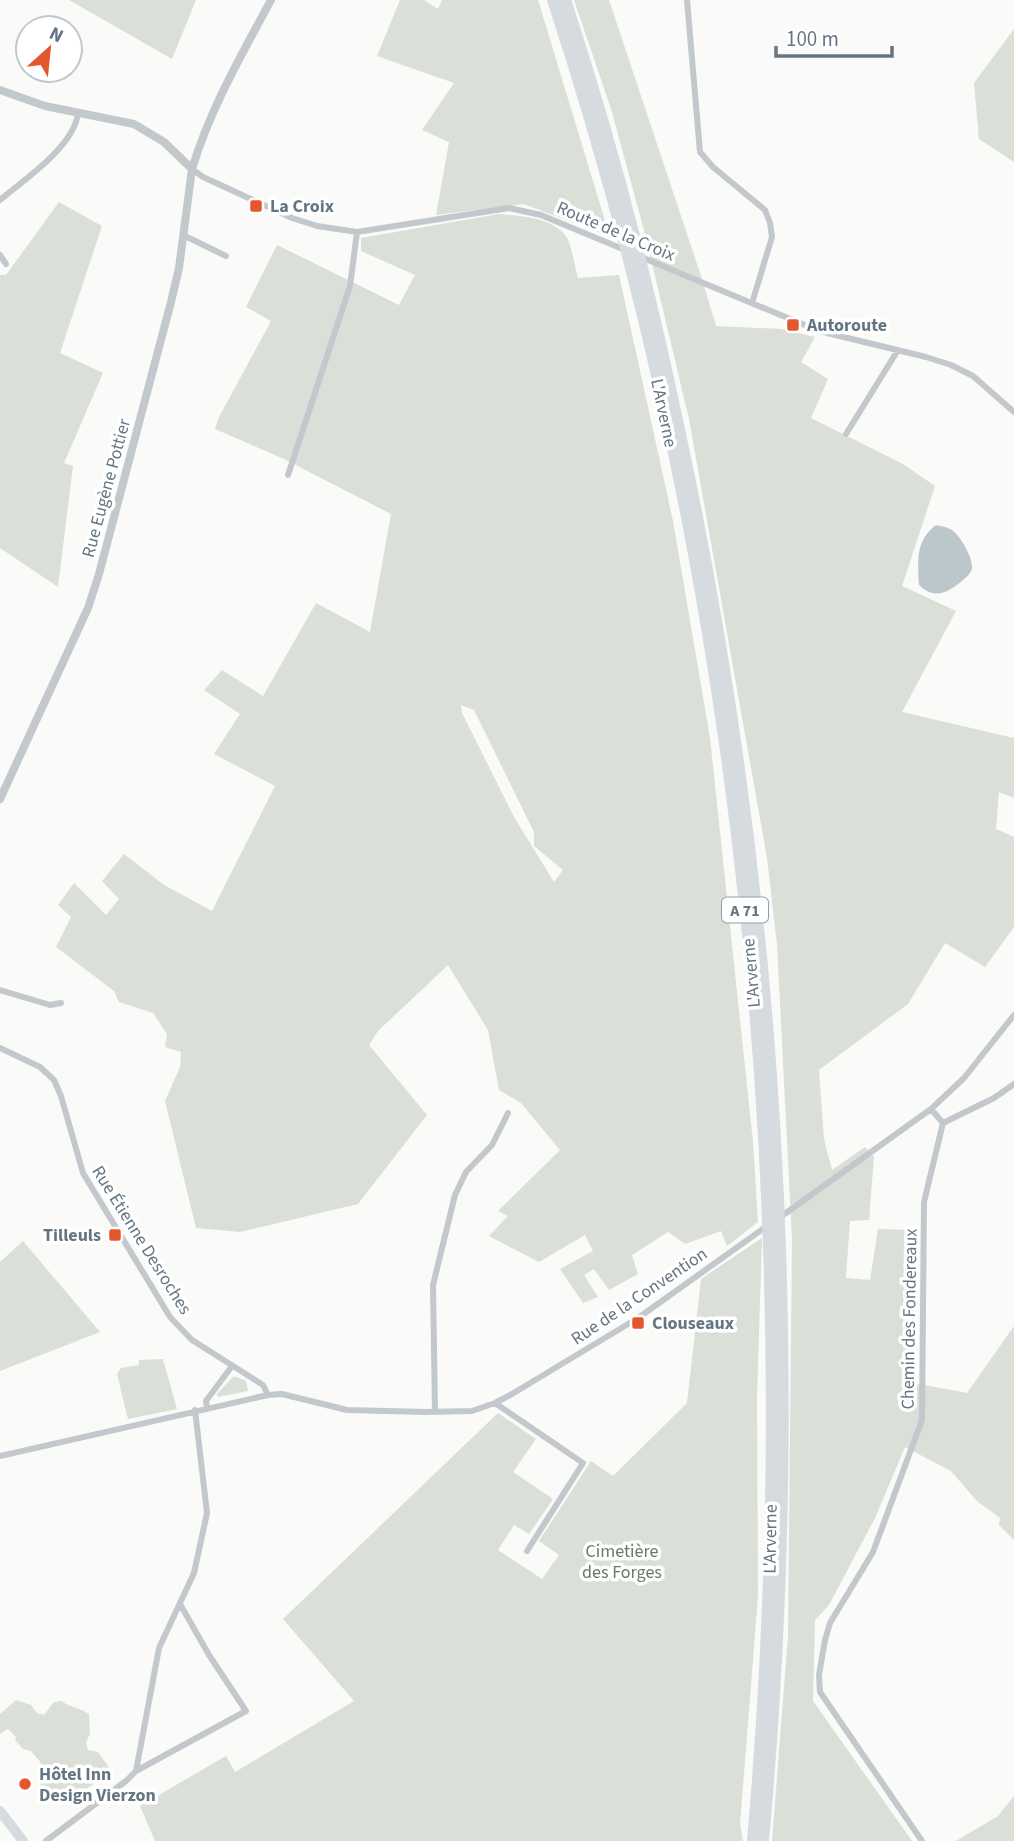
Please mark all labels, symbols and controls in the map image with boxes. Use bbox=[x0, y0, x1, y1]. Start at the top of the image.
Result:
north arrow bbox=[14, 14, 84, 84]
scale bar bbox=[776, 14, 892, 58]
text: N bbox=[44, 20, 68, 50]
text: 100 m bbox=[786, 24, 839, 54]
place label: La Croix bbox=[270, 194, 334, 219]
street label: Route de la Croix bbox=[553, 195, 679, 268]
marker: La Croix bbox=[248, 198, 264, 214]
place label: Autoroute bbox=[806, 313, 887, 338]
marker: Autoroute bbox=[785, 317, 801, 333]
street label: L'Arverne bbox=[644, 377, 683, 450]
street label: Rue Eugène Pottier bbox=[76, 415, 137, 560]
road number: A 71 bbox=[722, 898, 768, 922]
street label: L'Arverne bbox=[736, 937, 767, 1009]
street label: Rue Étienne Desroches bbox=[86, 1161, 198, 1319]
place label: Tilleuls bbox=[43, 1223, 101, 1248]
marker: Tilleuls bbox=[107, 1227, 123, 1243]
street label: Chemin des Fondereaux bbox=[895, 1228, 924, 1410]
street label: Rue de la Convention bbox=[566, 1241, 712, 1351]
place label: Clouseaux bbox=[652, 1311, 734, 1336]
marker: Clouseaux bbox=[630, 1315, 646, 1331]
street label: L'Arverne bbox=[757, 1504, 784, 1574]
park label: Cimetière des Forges bbox=[582, 1539, 662, 1585]
place label: Hôtel Inn Design Vierzon bbox=[39, 1762, 156, 1808]
marker: Hôtel Inn Design Vierzon bbox=[17, 1776, 33, 1792]

